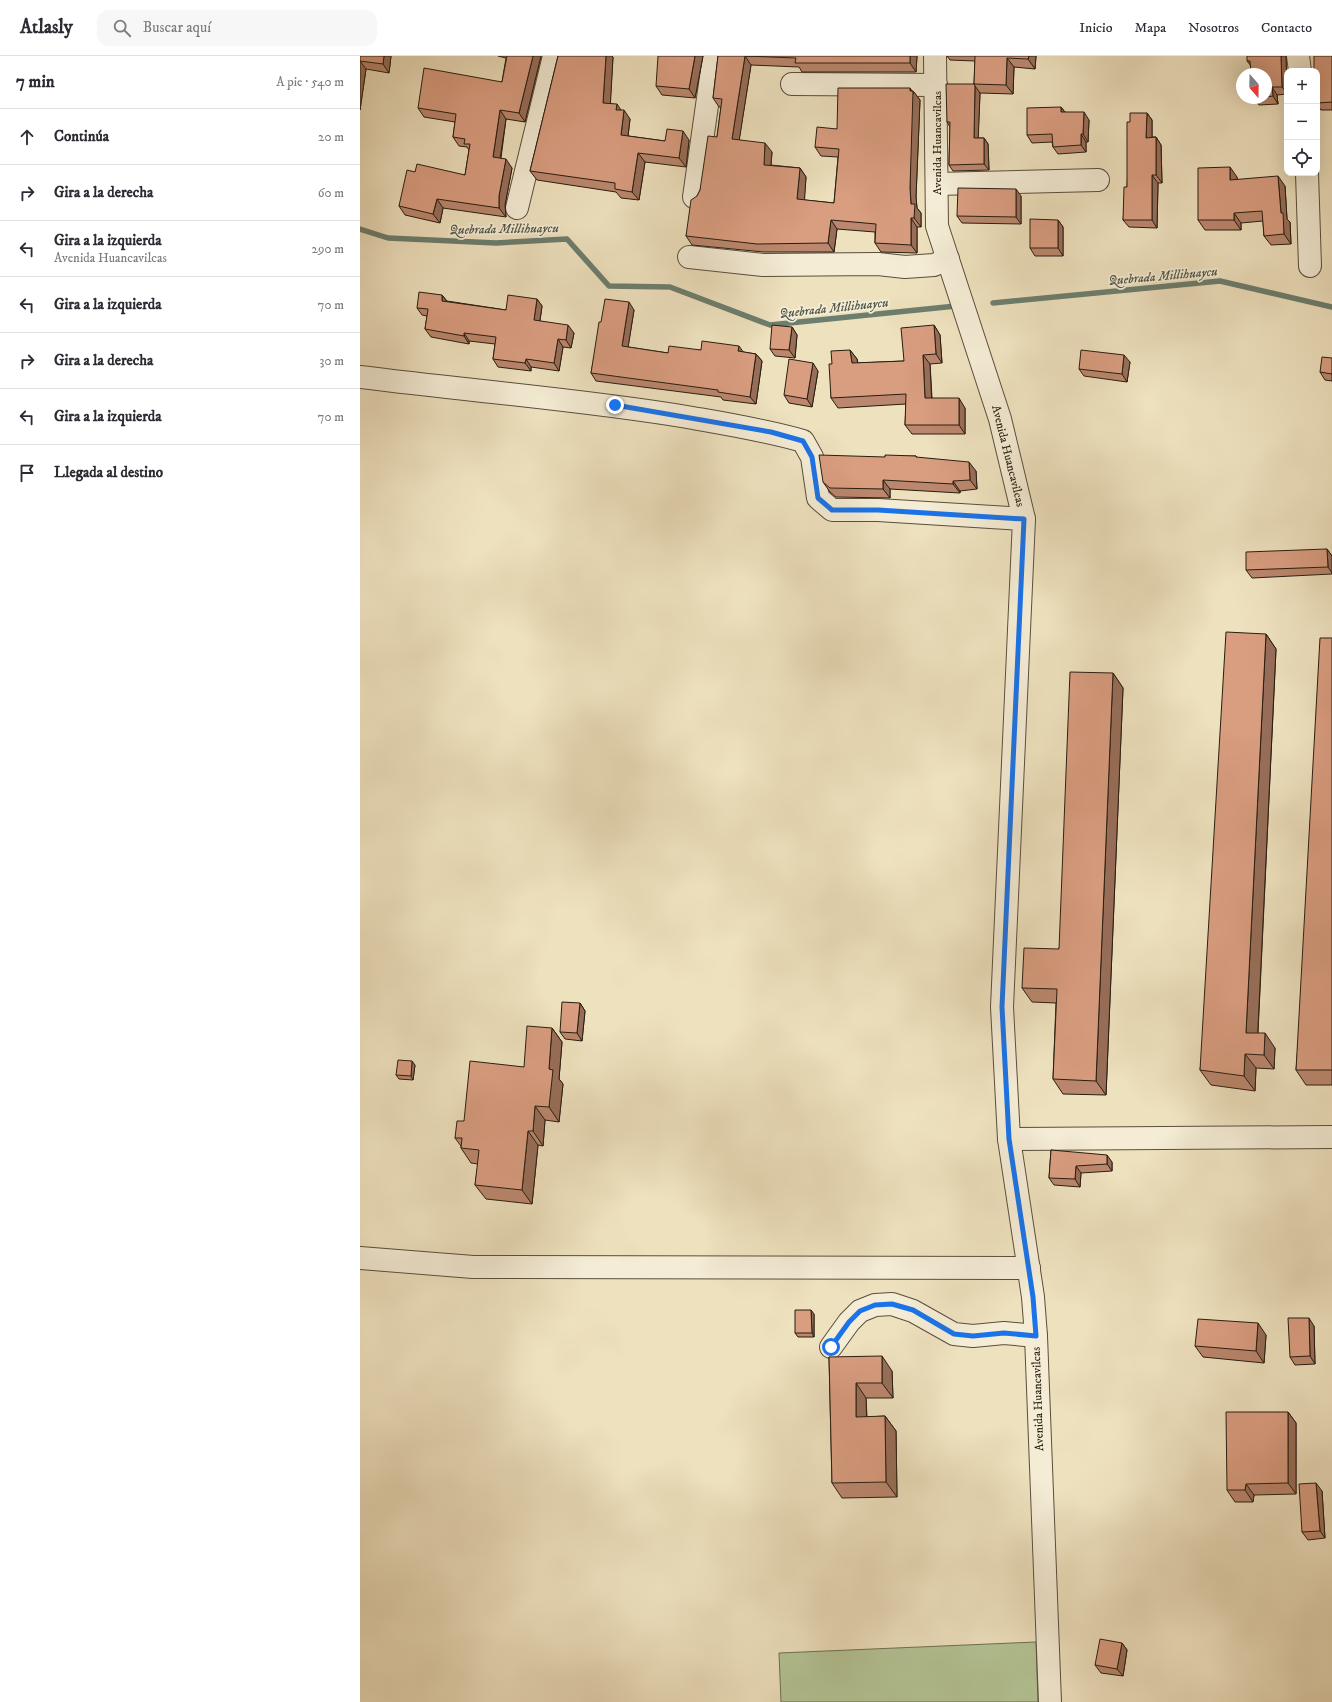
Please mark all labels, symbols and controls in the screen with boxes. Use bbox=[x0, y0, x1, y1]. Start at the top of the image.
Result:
search box bbox=[97, 10, 377, 46]
text: Atlasly bbox=[20, 16, 73, 39]
icon: search bbox=[111, 17, 133, 39]
text: Buscar aquí bbox=[143, 18, 211, 37]
text: Inicio bbox=[1079, 19, 1112, 37]
text: Mapa bbox=[1134, 19, 1166, 37]
text: Nosotros bbox=[1188, 19, 1239, 37]
text: Contacto bbox=[1261, 19, 1312, 37]
north arrow bbox=[1236, 68, 1272, 104]
map controls bbox=[1284, 68, 1320, 176]
button: + bbox=[1284, 68, 1320, 104]
text: 7 min bbox=[16, 71, 55, 93]
text: A pie · 540 m bbox=[276, 74, 344, 90]
street label: Avenida Huancavilcas bbox=[930, 91, 945, 195]
button: − bbox=[1284, 104, 1320, 140]
icon: ahead bbox=[16, 126, 38, 148]
text: Continúa bbox=[54, 127, 109, 146]
text: 20 m bbox=[318, 129, 344, 145]
button: locate bbox=[1284, 140, 1320, 176]
icon: right bbox=[16, 182, 38, 204]
text: Gira a la derecha bbox=[54, 183, 153, 202]
text: 60 m bbox=[318, 185, 344, 201]
water label: Quebrada Millihuaycu bbox=[449, 220, 559, 238]
text: Gira a la izquierda bbox=[54, 231, 162, 250]
icon: left bbox=[16, 238, 38, 260]
text: 290 m bbox=[312, 241, 344, 257]
text: Avenida Huancavilcas bbox=[54, 250, 167, 266]
water label: Quebrada Millihuaycu bbox=[1108, 263, 1219, 289]
icon: left bbox=[16, 294, 38, 316]
water label: Quebrada Millihuaycu bbox=[779, 294, 890, 322]
text: Gira a la izquierda bbox=[54, 295, 162, 314]
text: 70 m bbox=[318, 297, 344, 313]
icon: right bbox=[16, 350, 38, 372]
text: Gira a la derecha bbox=[54, 351, 153, 370]
text: 30 m bbox=[320, 353, 344, 369]
route end bbox=[606, 396, 624, 414]
street label: Avenida Huancavilcas bbox=[988, 404, 1028, 508]
icon: left bbox=[16, 406, 38, 428]
text: Gira a la izquierda bbox=[54, 407, 162, 426]
text: 70 m bbox=[318, 409, 344, 425]
icon: arrive bbox=[16, 462, 38, 484]
text: Llegada al destino bbox=[54, 463, 163, 482]
route start bbox=[822, 1338, 840, 1356]
street label: Avenida Huancavilcas bbox=[1029, 1347, 1047, 1451]

